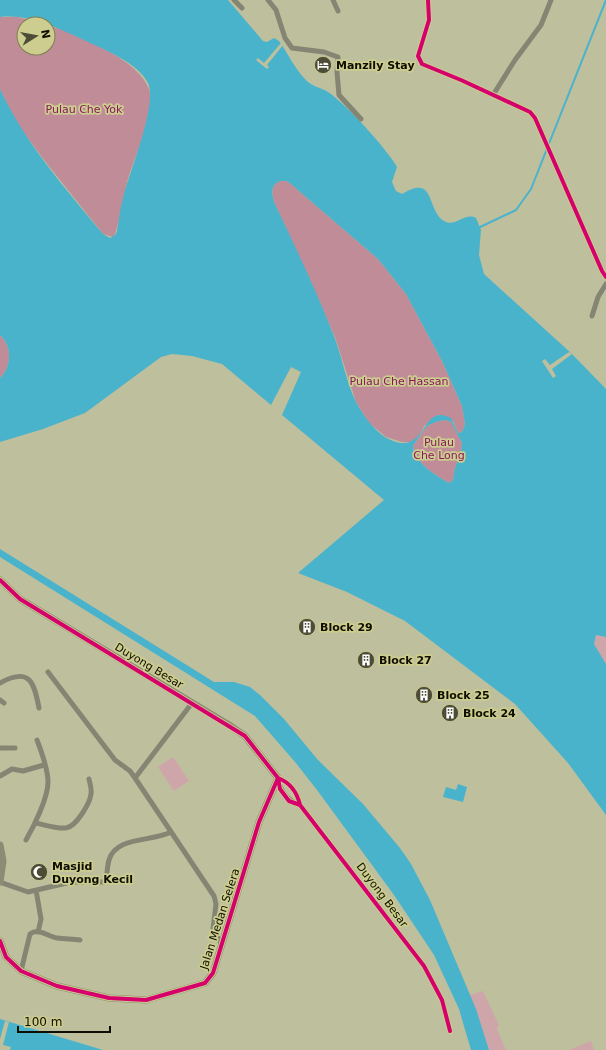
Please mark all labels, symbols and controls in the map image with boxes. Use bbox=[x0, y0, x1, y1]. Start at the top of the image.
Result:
north arrow bbox=[16, 16, 56, 56]
text: N bbox=[38, 28, 53, 40]
hotel icon: Manzily Stay bbox=[313, 55, 333, 75]
place label: Manzily Stay bbox=[336, 59, 415, 72]
park label: Pulau Che Yok bbox=[46, 103, 123, 116]
park label: Pulau Che Hassan bbox=[350, 375, 448, 388]
park label: Pulau Che Long bbox=[413, 436, 465, 462]
building icon: Block 29 bbox=[297, 617, 317, 637]
place label: Block 29 bbox=[320, 621, 373, 634]
street label: Duyong Besar bbox=[112, 640, 186, 692]
building icon: Block 27 bbox=[356, 650, 376, 670]
place label: Block 27 bbox=[379, 654, 432, 667]
building icon: Block 25 bbox=[414, 685, 434, 705]
place label: Block 25 bbox=[437, 689, 490, 702]
building icon: Block 24 bbox=[440, 703, 460, 723]
place label: Block 24 bbox=[463, 707, 516, 720]
place label: Masjid Duyong Kecil bbox=[52, 860, 133, 886]
street label: Duyong Besar bbox=[354, 860, 411, 930]
mosque icon: Masjid Duyong Kecil bbox=[29, 862, 49, 882]
street label: Jalan Medan Selera bbox=[197, 867, 242, 972]
scale bar bbox=[18, 1008, 110, 1034]
text: 100 m bbox=[24, 1015, 62, 1029]

